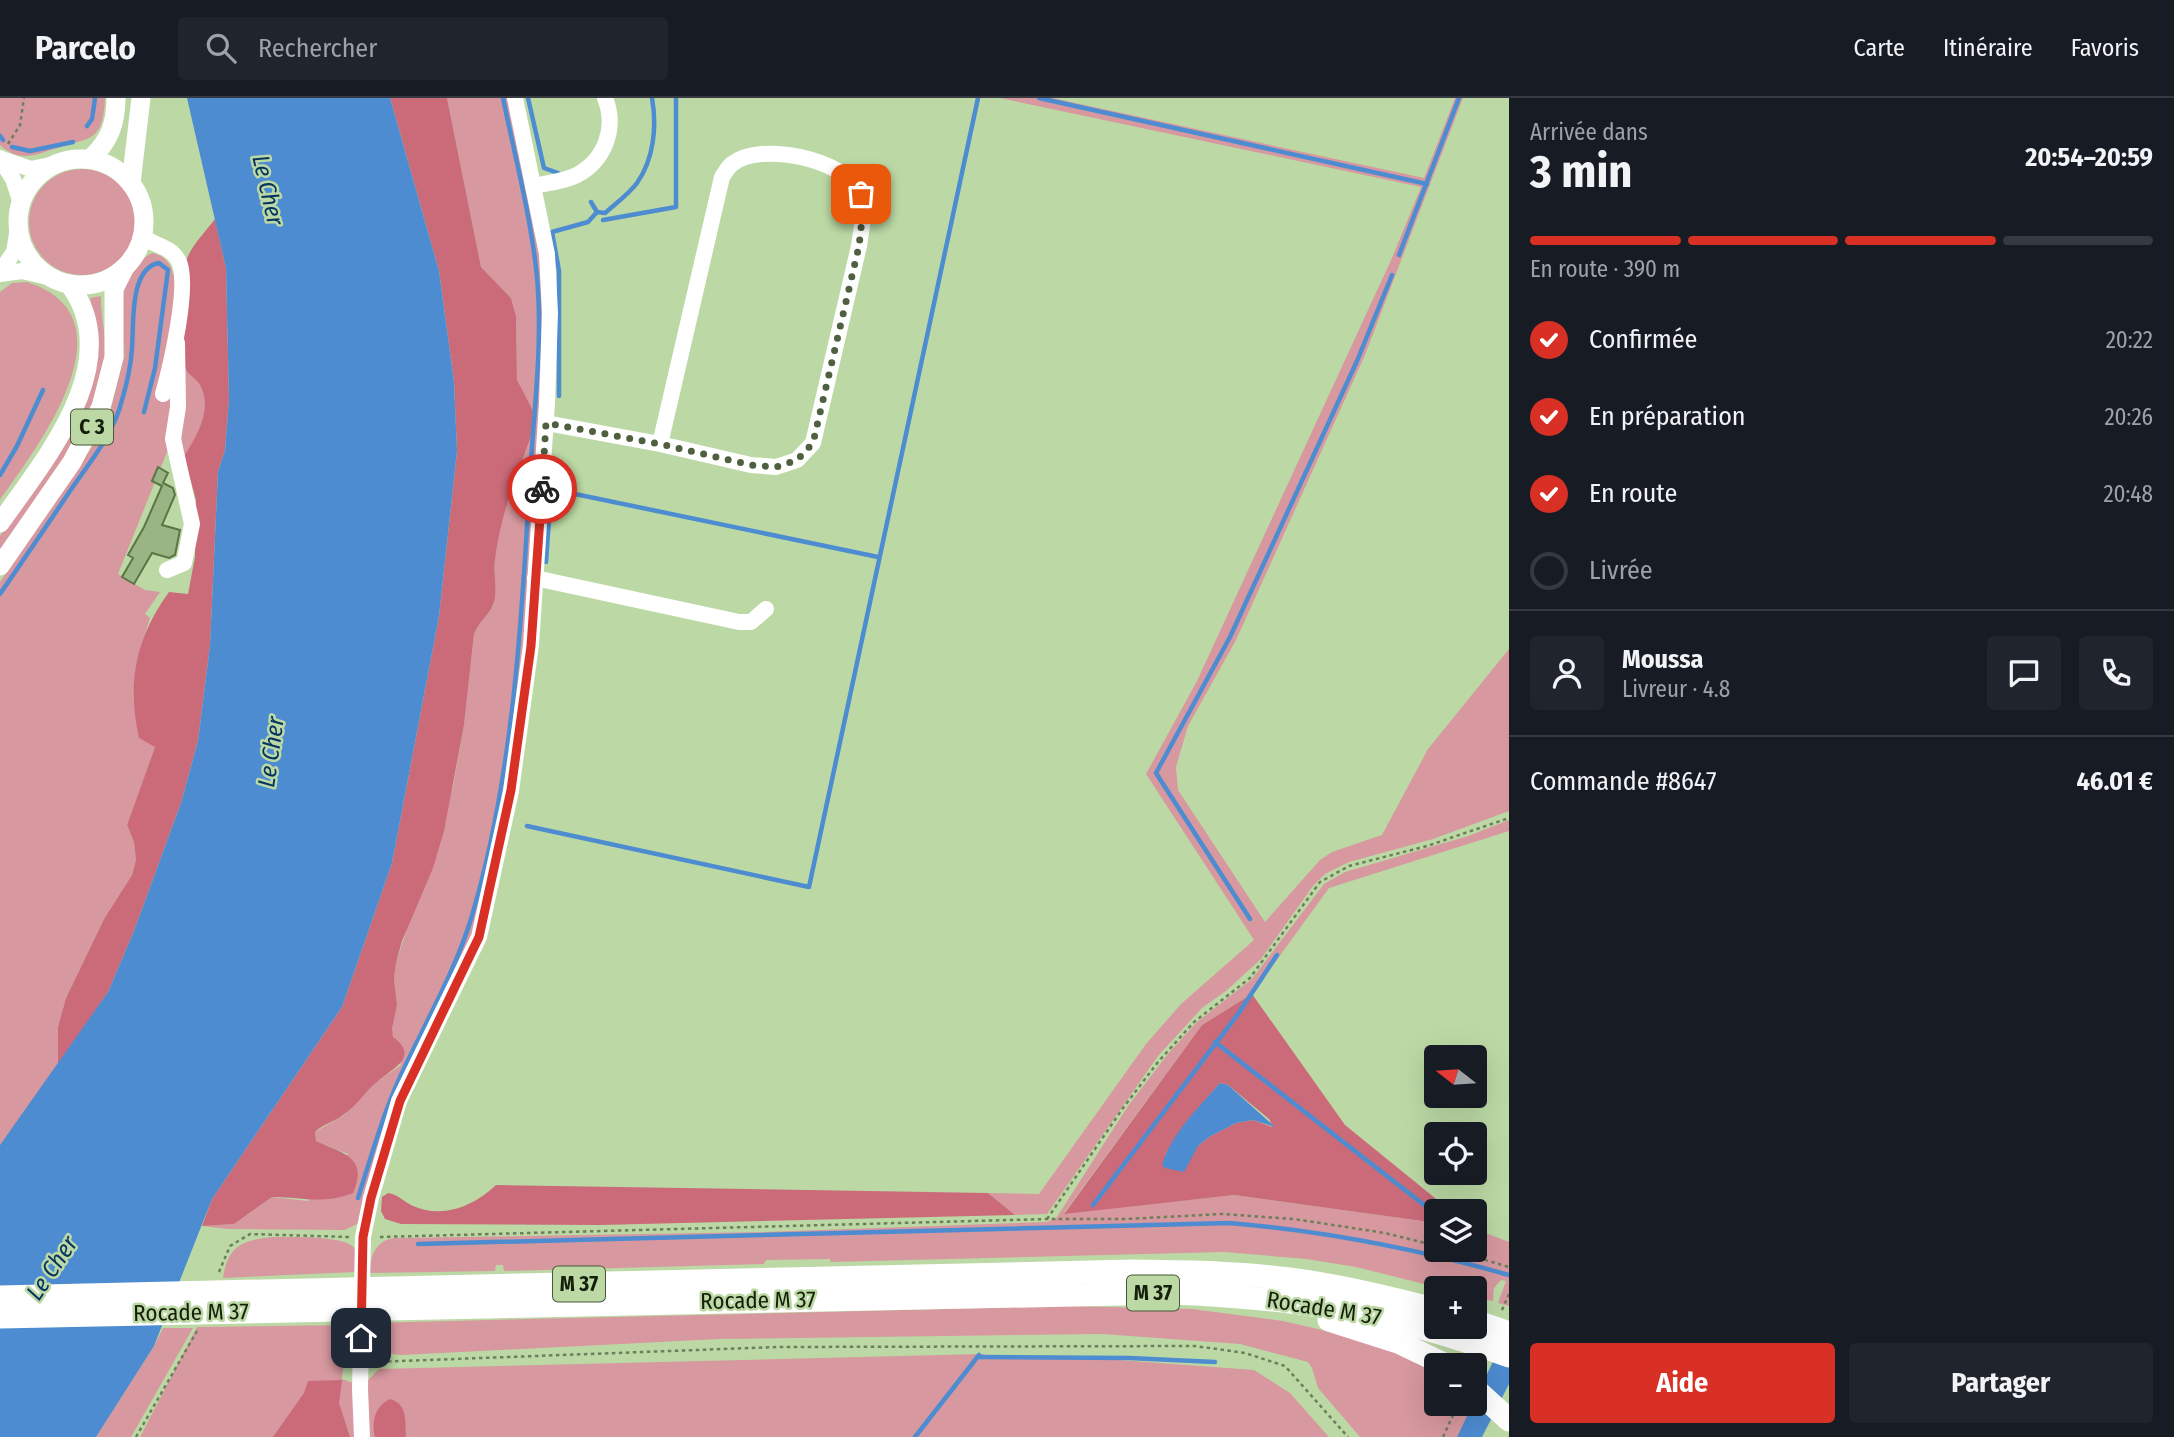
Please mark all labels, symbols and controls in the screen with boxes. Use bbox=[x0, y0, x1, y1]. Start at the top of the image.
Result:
search box bbox=[178, 17, 668, 80]
text: Parcelo bbox=[35, 28, 136, 68]
icon: search bbox=[202, 29, 240, 67]
text: Rechercher bbox=[258, 33, 377, 64]
text: Carte bbox=[1854, 34, 1905, 62]
text: Itinéraire bbox=[1943, 34, 2033, 62]
text: Favoris bbox=[2071, 34, 2139, 62]
text: Arrivée dans bbox=[1530, 118, 1648, 146]
text: 20:54–20:59 bbox=[2025, 142, 2153, 173]
text: 3 min bbox=[1530, 144, 1632, 199]
water label: Le Cher bbox=[246, 152, 290, 228]
pin bbox=[831, 164, 891, 224]
icon: bag bbox=[842, 175, 880, 213]
text: En route · 390 m bbox=[1530, 255, 1680, 283]
icon: check bbox=[1530, 321, 1568, 359]
text: Confirmée bbox=[1589, 324, 1697, 355]
text: 20:22 bbox=[2106, 326, 2153, 354]
icon: check bbox=[1530, 398, 1568, 436]
text: En préparation bbox=[1589, 401, 1746, 432]
text: 20:26 bbox=[2104, 403, 2153, 431]
road number: C 3 bbox=[71, 410, 113, 444]
courier bbox=[507, 454, 577, 524]
icon: bike bbox=[523, 470, 561, 508]
icon: check bbox=[1530, 475, 1568, 513]
text: En route bbox=[1589, 478, 1677, 509]
text: 20:48 bbox=[2103, 480, 2153, 508]
text: Livrée bbox=[1589, 555, 1653, 586]
button: person bbox=[1530, 636, 1604, 710]
button: chat bbox=[1987, 636, 2061, 710]
button: phone bbox=[2079, 636, 2153, 710]
text: Moussa bbox=[1622, 644, 1703, 675]
text: Livreur · 4.8 bbox=[1622, 675, 1730, 703]
water label: Le Cher bbox=[252, 714, 290, 789]
text: Commande #8647 bbox=[1530, 766, 1716, 797]
text: 46.01 € bbox=[2076, 766, 2153, 797]
north arrow bbox=[1424, 1045, 1488, 1108]
map controls bbox=[1424, 1045, 1487, 1416]
button: locate bbox=[1424, 1122, 1487, 1185]
button: layers bbox=[1424, 1199, 1487, 1262]
water label: Le Cher bbox=[21, 1230, 84, 1305]
road number: M 37 bbox=[553, 1266, 605, 1302]
road number: M 37 bbox=[1127, 1276, 1179, 1310]
button: + bbox=[1424, 1276, 1487, 1339]
street label: Rocade M 37 bbox=[700, 1285, 816, 1315]
street label: Rocade M 37 bbox=[1265, 1285, 1383, 1331]
street label: Rocade M 37 bbox=[133, 1297, 249, 1327]
pin bbox=[331, 1308, 391, 1368]
icon: home bbox=[342, 1319, 380, 1357]
button: Aide bbox=[1530, 1343, 1835, 1423]
button: Partager bbox=[1849, 1343, 2153, 1423]
button: − bbox=[1424, 1353, 1487, 1416]

